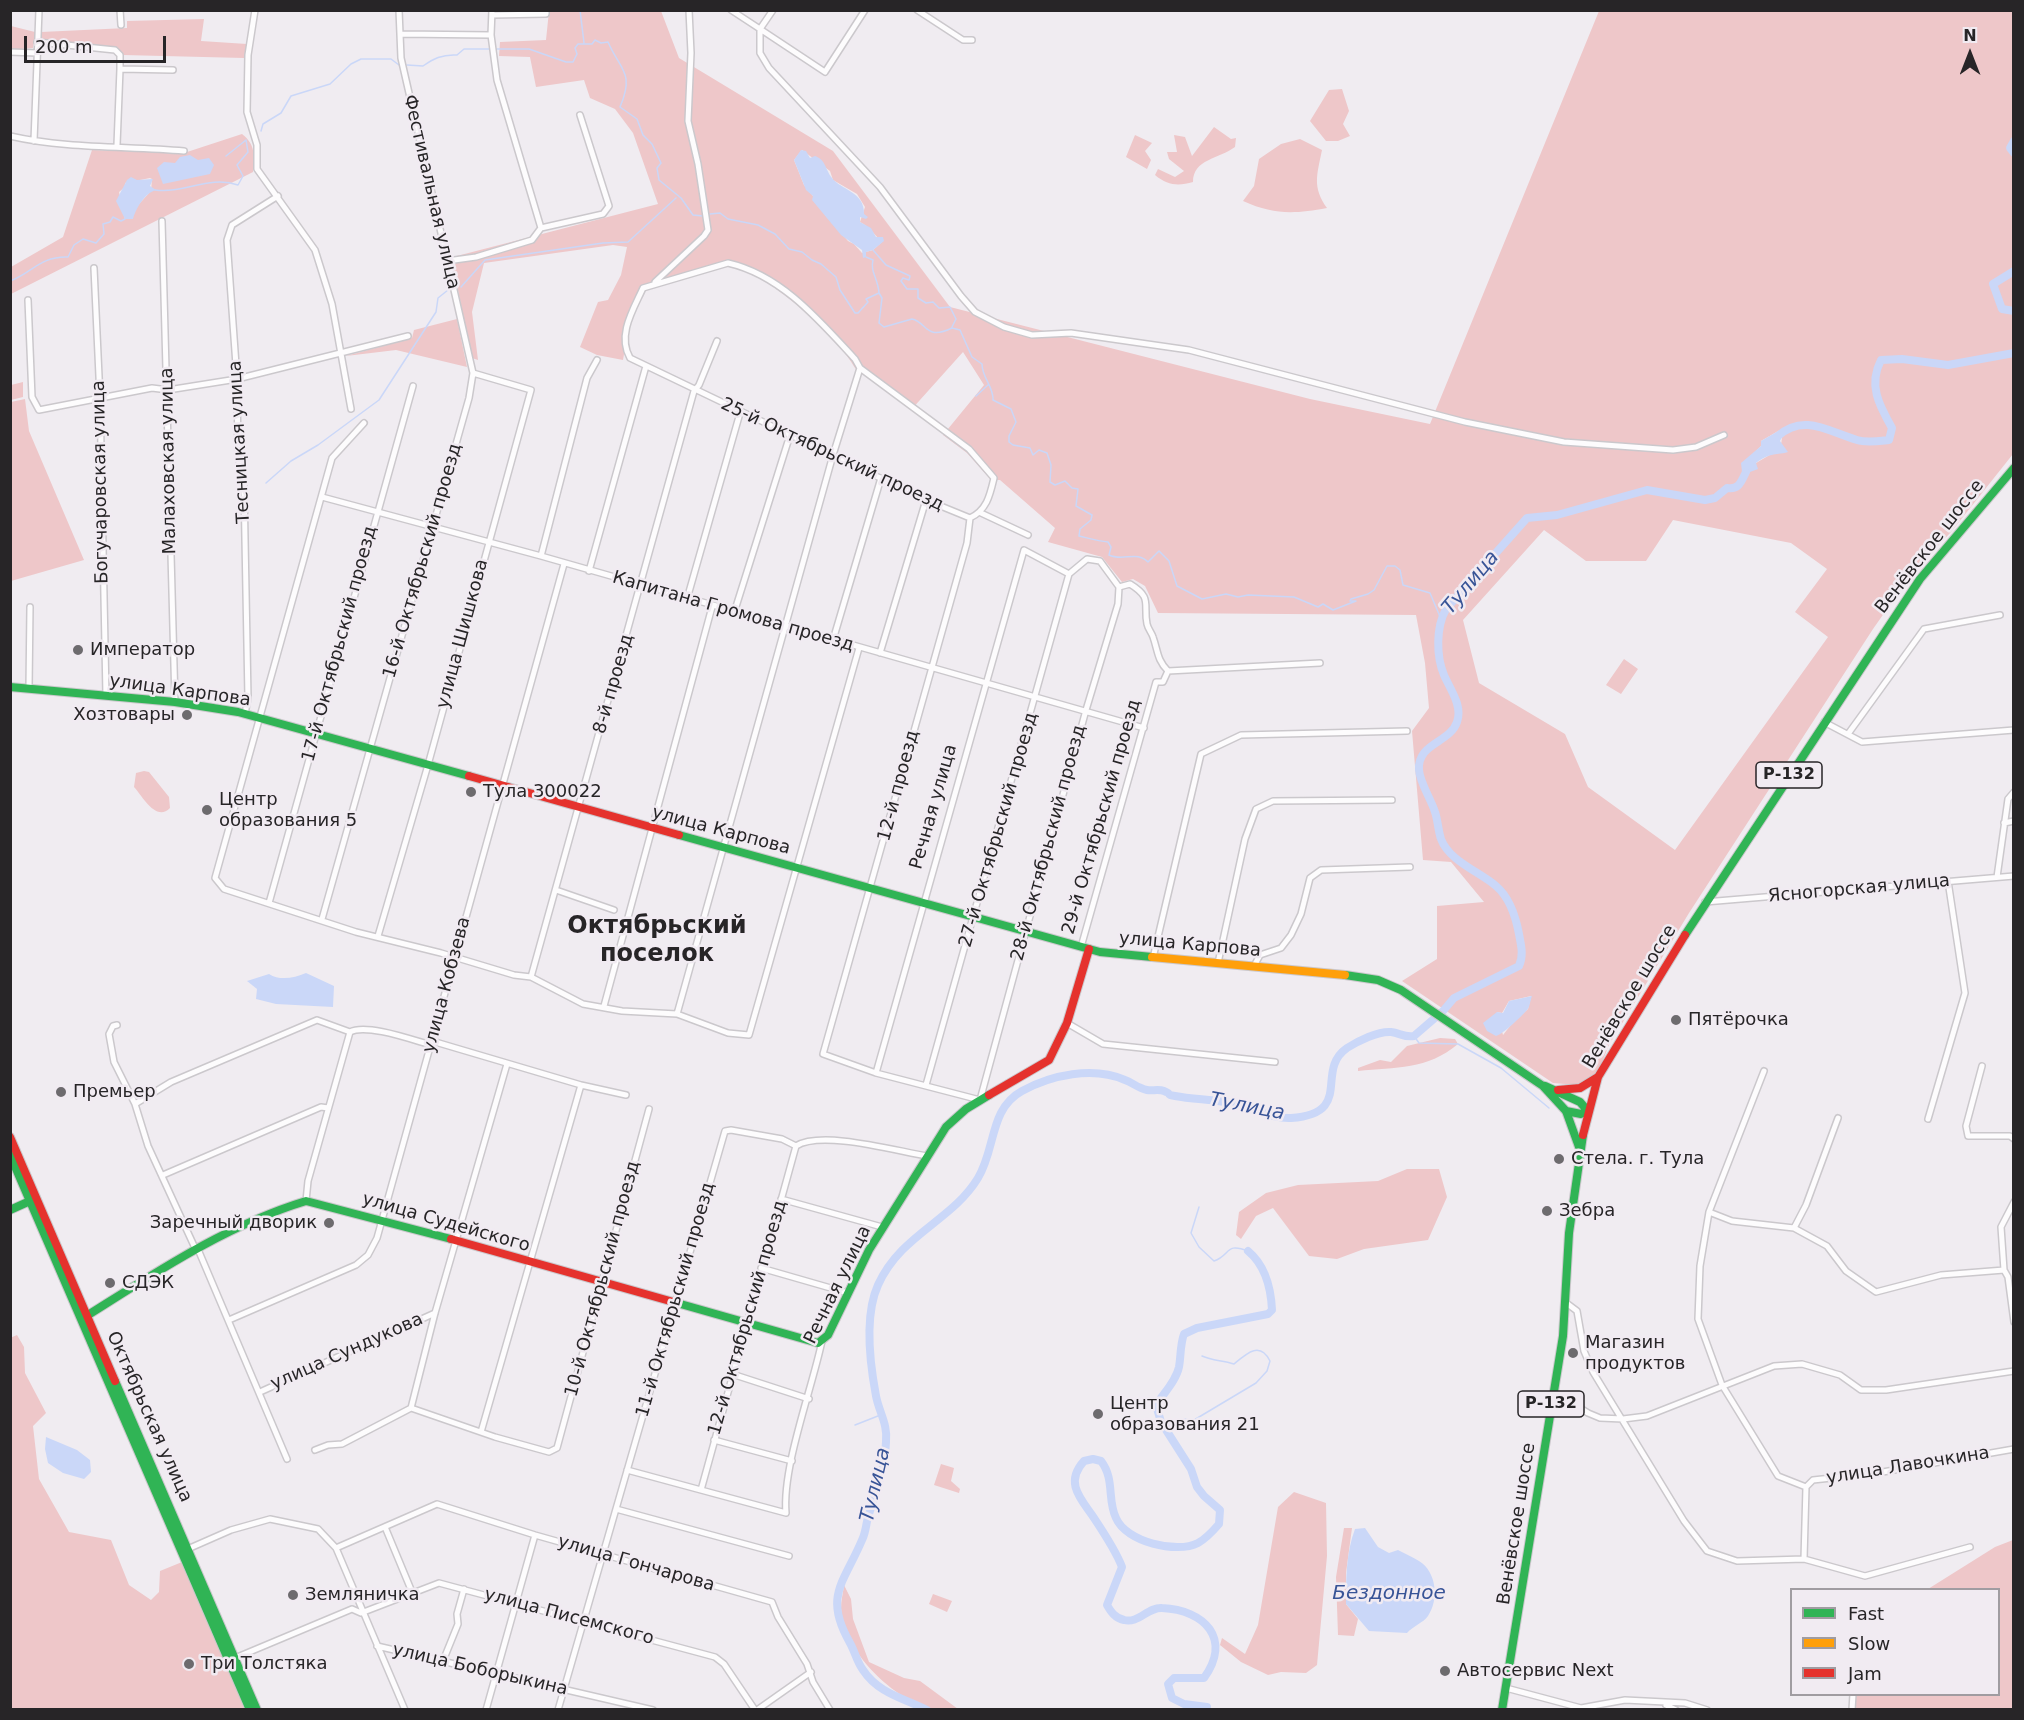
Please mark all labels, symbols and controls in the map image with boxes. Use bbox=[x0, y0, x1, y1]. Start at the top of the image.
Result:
scale bar bbox=[27, 24, 170, 62]
north arrow bbox=[1940, 24, 2000, 84]
text: N bbox=[1963, 26, 1977, 45]
text: 200 m bbox=[35, 36, 93, 57]
street label: Фестивальная улица bbox=[398, 93, 464, 291]
street label: Тесницкая улица bbox=[225, 360, 255, 524]
street label: Малаховская улица bbox=[157, 367, 181, 555]
street label: Богучаровская улица bbox=[88, 380, 114, 584]
street label: 25-й Октябрьский проезд bbox=[717, 394, 947, 516]
street label: 16-й Октябрьский проезд bbox=[379, 441, 467, 681]
street label: Венёвское шоссе bbox=[1871, 476, 1989, 618]
street label: 17-й Октябрьский проезд bbox=[298, 524, 382, 764]
water label: Тулица bbox=[1437, 546, 1505, 620]
street label: улица Шишкова bbox=[433, 557, 493, 711]
street label: Капитана Громова проезд bbox=[610, 567, 856, 657]
street label: 8-й проезд bbox=[589, 632, 639, 736]
place label: Император bbox=[90, 639, 195, 661]
marker: Император bbox=[71, 643, 85, 657]
street label: улица Карпова bbox=[108, 670, 252, 712]
street label: 29-й Октябрьский проезд bbox=[1058, 697, 1146, 937]
place label: Хозтовары bbox=[73, 704, 175, 726]
marker: Хозтовары bbox=[180, 708, 194, 722]
street label: 27-й Октябрьский проезд bbox=[955, 710, 1043, 950]
street label: 28-й Октябрьский проезд bbox=[1007, 723, 1091, 963]
street label: 12-й проезд bbox=[874, 728, 924, 844]
street label: Речная улица bbox=[906, 742, 962, 872]
road number: Р-132 bbox=[1756, 762, 1822, 788]
place label: Тула 300022 bbox=[483, 781, 602, 803]
marker: Тула 300022 bbox=[464, 785, 478, 799]
place label: Центр образования 5 bbox=[219, 789, 357, 832]
street label: улица Карпова bbox=[649, 802, 793, 860]
marker: Центр образования 5 bbox=[200, 803, 214, 817]
street label: Ясногорская улица bbox=[1767, 870, 1951, 908]
district label: Октябрьский поселок bbox=[567, 913, 747, 969]
street label: улица Кобзева bbox=[418, 915, 476, 1055]
street label: Венёвское шоссе bbox=[1579, 921, 1681, 1073]
street label: улица Карпова bbox=[1118, 928, 1262, 962]
place label: Пятёрочка bbox=[1688, 1009, 1789, 1031]
marker: Пятёрочка bbox=[1669, 1013, 1683, 1027]
place label: Премьер bbox=[73, 1081, 156, 1103]
marker: Премьер bbox=[54, 1085, 68, 1099]
water label: Тулица bbox=[1208, 1088, 1286, 1126]
place label: Стела. г. Тула bbox=[1571, 1148, 1704, 1170]
marker: Стела. г. Тула bbox=[1552, 1152, 1566, 1166]
street label: 10-й Октябрьский проезд bbox=[561, 1159, 645, 1399]
street label: 11-й Октябрьский проезд bbox=[632, 1180, 720, 1420]
street label: улица Судейского bbox=[360, 1189, 532, 1257]
street label: 12-й Октябрьский проезд bbox=[704, 1198, 792, 1438]
place label: Зебра bbox=[1559, 1200, 1615, 1222]
marker: Зебра bbox=[1540, 1204, 1554, 1218]
place label: Заречный дворик bbox=[150, 1212, 317, 1234]
marker: Заречный дворик bbox=[322, 1216, 336, 1230]
street label: Речная улица bbox=[800, 1222, 876, 1348]
place label: СДЭК bbox=[122, 1272, 174, 1294]
marker: СДЭК bbox=[103, 1276, 117, 1290]
street label: улица Сундукова bbox=[267, 1309, 427, 1395]
street label: Октябрьская улица bbox=[102, 1328, 196, 1506]
place label: Магазин продуктов bbox=[1585, 1332, 1685, 1374]
marker: Магазин продуктов bbox=[1566, 1346, 1580, 1360]
road number: Р-132 bbox=[1518, 1391, 1584, 1417]
place label: Центр образования 21 bbox=[1110, 1393, 1260, 1436]
marker: Центр образования 21 bbox=[1091, 1407, 1105, 1421]
street label: Венёвское шоссе bbox=[1494, 1441, 1540, 1607]
street label: улица Лавочкина bbox=[1825, 1442, 1991, 1490]
water label: Тулица bbox=[856, 1445, 896, 1525]
street label: улица Гончарова bbox=[555, 1531, 717, 1597]
water label: Бездонное bbox=[1332, 1582, 1446, 1606]
place label: Земляничка bbox=[305, 1584, 420, 1606]
street label: улица Писемского bbox=[482, 1584, 656, 1650]
marker: Земляничка bbox=[286, 1588, 300, 1602]
legend bbox=[1790, 1588, 2000, 1696]
text: Fast bbox=[1848, 1603, 1884, 1624]
text: Slow bbox=[1848, 1633, 1890, 1654]
street label: улица Боборыкина bbox=[390, 1639, 570, 1701]
place label: Три Толстяка bbox=[201, 1653, 327, 1675]
marker: Три Толстяка bbox=[182, 1657, 196, 1671]
place label: Автосервис Next bbox=[1457, 1660, 1614, 1682]
text: Jam bbox=[1848, 1663, 1882, 1684]
marker: Автосервис Next bbox=[1438, 1664, 1452, 1678]

